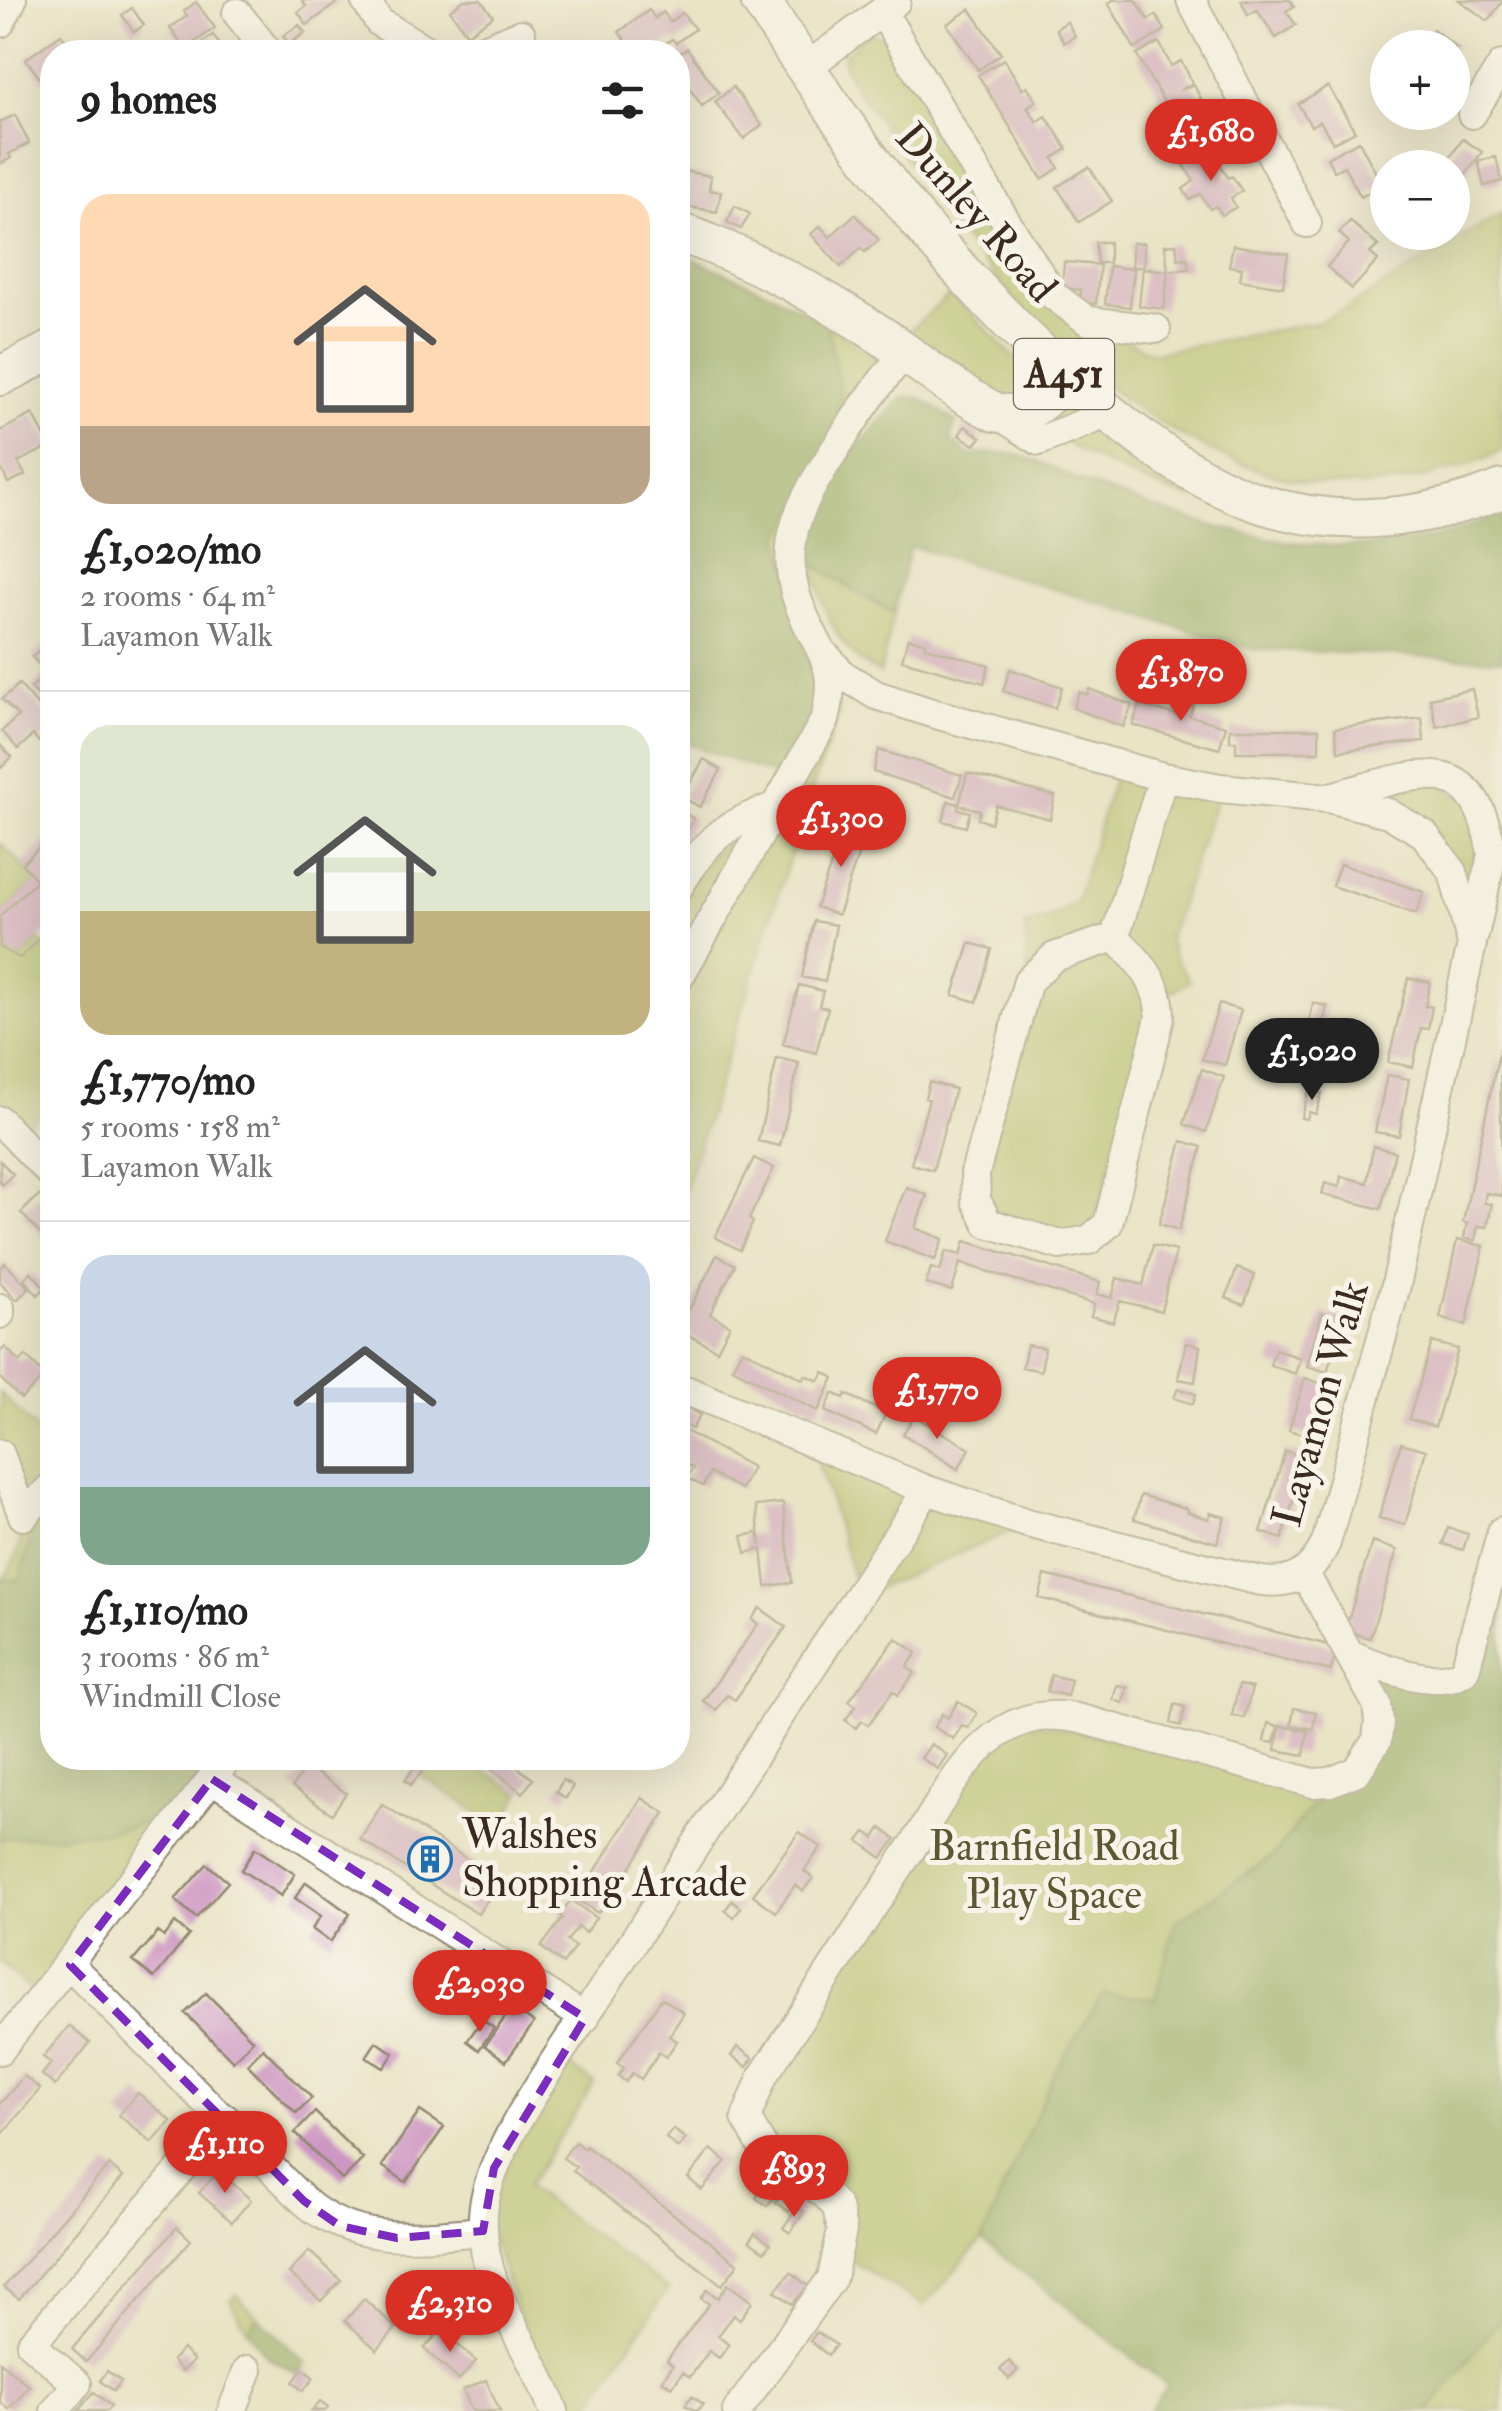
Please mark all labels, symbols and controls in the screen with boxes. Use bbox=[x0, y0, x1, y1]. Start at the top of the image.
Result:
map controls bbox=[1370, 30, 1470, 250]
button: + bbox=[1370, 30, 1470, 130]
icon: filters bbox=[595, 73, 650, 128]
text: 9 homes bbox=[80, 74, 217, 126]
pin: £1,680 bbox=[1130, 99, 1292, 184]
text: £1,680 bbox=[1167, 111, 1255, 151]
street label: Dunley Road bbox=[884, 113, 1068, 314]
button: − bbox=[1370, 150, 1470, 250]
icon: home bbox=[275, 259, 455, 439]
road number: A451 bbox=[1014, 339, 1114, 409]
text: £1,020/mo bbox=[80, 524, 261, 576]
text: 2 rooms · 64 m² bbox=[80, 576, 275, 616]
text: Layamon Walk bbox=[80, 616, 273, 656]
pin: £1,870 bbox=[1100, 639, 1262, 724]
text: £1,870 bbox=[1138, 651, 1224, 691]
pin: £1,300 bbox=[760, 785, 922, 870]
icon: home bbox=[275, 790, 455, 970]
text: £1,300 bbox=[798, 797, 884, 837]
pin: £1,020 bbox=[1231, 1018, 1393, 1103]
text: £1,020 bbox=[1267, 1030, 1357, 1070]
text: £1,770/mo bbox=[80, 1055, 255, 1107]
text: 5 rooms · 158 m² bbox=[80, 1107, 280, 1147]
text: Layamon Walk bbox=[80, 1147, 273, 1187]
street label: Layamon Walk bbox=[1261, 1275, 1381, 1533]
icon: home bbox=[275, 1320, 455, 1500]
pin: £1,770 bbox=[856, 1357, 1018, 1442]
text: £1,770 bbox=[894, 1369, 980, 1409]
text: £1,110/mo bbox=[80, 1585, 248, 1637]
text: 3 rooms · 86 m² bbox=[80, 1637, 269, 1677]
text: Windmill Close bbox=[80, 1677, 281, 1717]
place label: Walshes Shopping Arcade bbox=[461, 1809, 747, 1909]
park label: Barnfield Road Play Space bbox=[929, 1821, 1180, 1921]
building icon: Walshes Shopping Arcade bbox=[407, 1836, 453, 1882]
pin: £2,030 bbox=[399, 1950, 561, 2035]
text: £2,030 bbox=[435, 1962, 525, 2002]
pin: £1,110 bbox=[144, 2111, 306, 2196]
text: £1,110 bbox=[185, 2123, 265, 2163]
pin: £893 bbox=[735, 2135, 853, 2220]
text: £893 bbox=[761, 2147, 827, 2187]
pin: £2,310 bbox=[369, 2270, 531, 2355]
text: £2,310 bbox=[407, 2282, 493, 2322]

